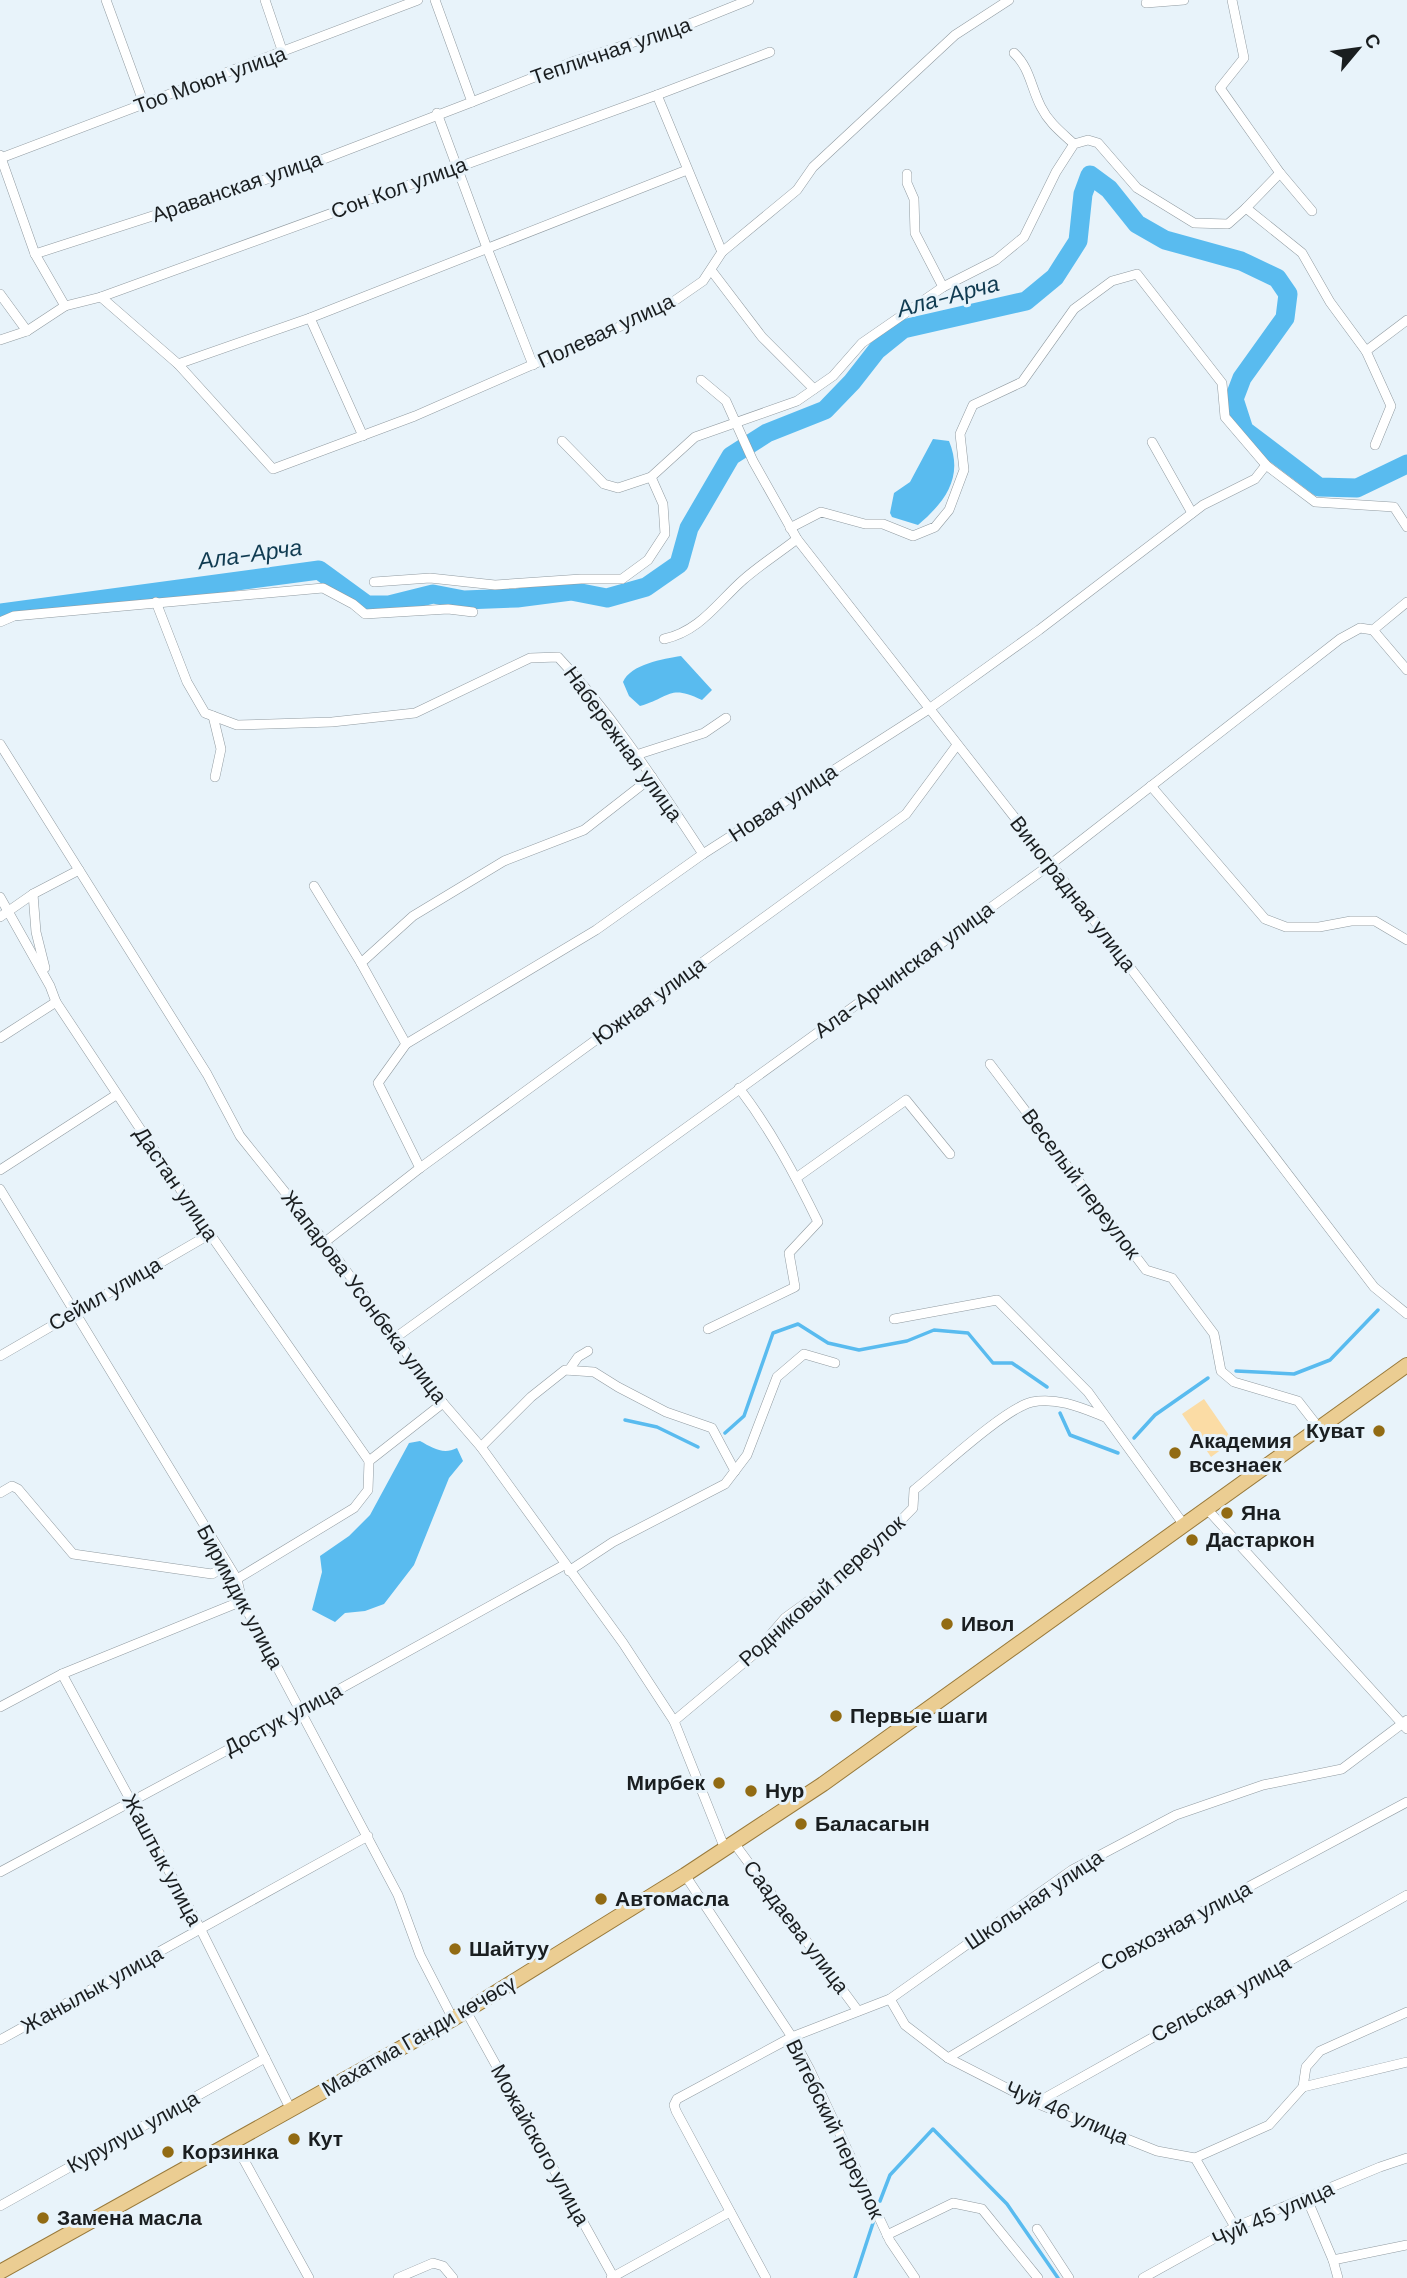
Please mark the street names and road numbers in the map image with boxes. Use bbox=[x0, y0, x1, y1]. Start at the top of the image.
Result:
street label: Тепличная улица bbox=[527, 10, 695, 92]
street label: Тоо Моюн улица bbox=[130, 39, 290, 121]
street label: Араванская улица bbox=[148, 145, 326, 229]
street label: Сон Кол улица bbox=[327, 150, 471, 226]
street label: Полевая улица bbox=[533, 287, 679, 375]
street label: Набережная улица bbox=[557, 661, 689, 828]
street label: Новая улица bbox=[723, 757, 843, 849]
street label: Виноградная улица bbox=[1003, 810, 1143, 978]
street label: Ала-Арчинская улица bbox=[809, 895, 1000, 1045]
street label: Южная улица bbox=[587, 950, 711, 1051]
street label: Веселый переулок bbox=[1015, 1103, 1147, 1266]
street label: Дастан улица bbox=[127, 1121, 225, 1247]
street label: Жапарова Усонбека улица bbox=[275, 1185, 454, 1409]
street label: Сейил улица bbox=[43, 1250, 167, 1338]
street label: Родниковый переулок bbox=[733, 1508, 912, 1673]
street label: Биримдик улица bbox=[190, 1520, 290, 1674]
street label: Достук улица bbox=[219, 1676, 347, 1762]
street label: Жаштык улица bbox=[116, 1789, 209, 1931]
street label: Школьная улица bbox=[959, 1843, 1109, 1957]
street label: Саадаева улица bbox=[737, 1855, 856, 2000]
street label: Совхозная улица bbox=[1096, 1874, 1257, 1978]
street label: Жанылык улица bbox=[16, 1939, 168, 2041]
street label: Сельская улица bbox=[1146, 1949, 1296, 2049]
street label: Махатма Ганди көчөсү bbox=[317, 1969, 522, 2103]
street label: Витебский переулок bbox=[779, 2034, 891, 2224]
street label: Можайского улица bbox=[484, 2059, 596, 2231]
street label: Чуй 46 улица bbox=[1001, 2075, 1133, 2152]
street label: Курулуш улица bbox=[62, 2084, 204, 2180]
street label: Чуй 45 улица bbox=[1208, 2175, 1339, 2253]

